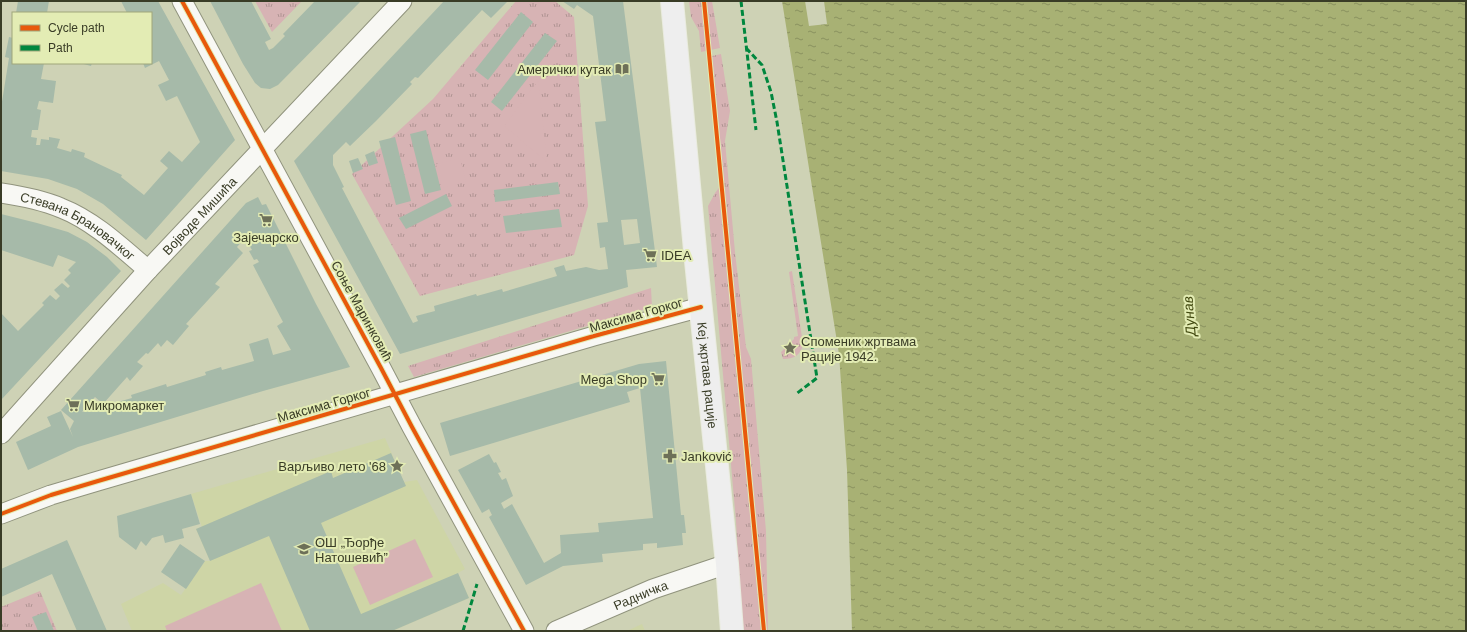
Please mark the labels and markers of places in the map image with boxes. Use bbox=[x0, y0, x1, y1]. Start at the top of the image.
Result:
library icon: Амерички кутак bbox=[614, 61, 630, 77]
place label: Амерички кутак bbox=[517, 62, 611, 77]
supermarket icon: Зајечарско bbox=[258, 212, 274, 228]
place label: Зајечарско bbox=[233, 230, 299, 245]
supermarket icon: IDEA bbox=[642, 247, 658, 263]
place label: IDEA bbox=[661, 248, 692, 263]
place label: Споменик жртвама Рације 1942. bbox=[801, 334, 917, 364]
place icon: Споменик жртвама Рације 1942. bbox=[782, 340, 798, 356]
supermarket icon: Mega Shop bbox=[650, 371, 666, 387]
place label: Mega Shop bbox=[581, 372, 647, 387]
supermarket icon: Микромаркет bbox=[65, 397, 81, 413]
place label: Микромаркет bbox=[84, 398, 164, 413]
pharmacy icon: Janković bbox=[662, 448, 678, 464]
place label: Janković bbox=[681, 449, 732, 464]
place icon: Варљиво лето '68 bbox=[389, 458, 405, 474]
place label: Варљиво лето '68 bbox=[278, 459, 386, 474]
place label: ОШ „Ђорђе Натошевић” bbox=[315, 535, 388, 565]
school or university icon: ОШ „Ђорђе Натошевић” bbox=[296, 541, 312, 557]

